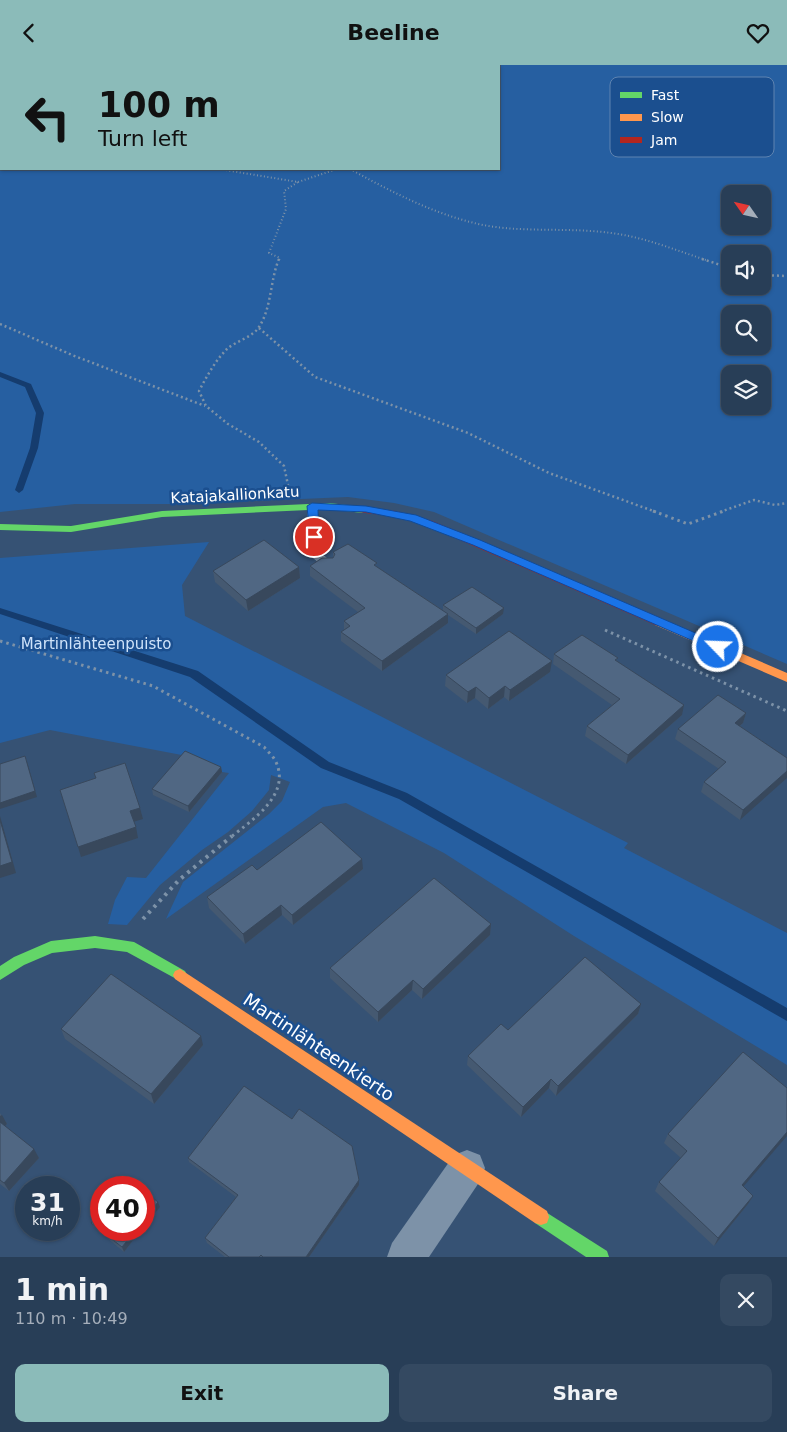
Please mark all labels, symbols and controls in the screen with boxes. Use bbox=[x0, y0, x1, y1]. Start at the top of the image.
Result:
icon: back bbox=[15, 19, 43, 47]
icon: heart bbox=[744, 19, 772, 47]
text: Beeline bbox=[347, 20, 440, 45]
legend bbox=[610, 77, 774, 157]
icon: left bbox=[15, 85, 80, 150]
text: 100 m bbox=[98, 85, 220, 125]
text: Fast bbox=[651, 87, 680, 103]
text: Slow bbox=[651, 109, 684, 125]
text: Turn left bbox=[98, 126, 187, 151]
text: Jam bbox=[650, 132, 677, 148]
north arrow bbox=[721, 185, 771, 235]
map controls bbox=[721, 185, 771, 415]
button: sound bbox=[721, 245, 771, 295]
button: search bbox=[721, 305, 771, 355]
button: layers bbox=[721, 365, 771, 415]
street label: Katajakallionkatu bbox=[170, 483, 300, 507]
pin bbox=[293, 516, 335, 558]
icon: arrive bbox=[300, 523, 328, 551]
position arrow bbox=[691, 620, 743, 672]
park label: Martinlähteenpuisto bbox=[21, 635, 171, 653]
street label: Martinlähteenkierto bbox=[240, 989, 398, 1105]
speed limit sign: 40 bbox=[90, 1176, 155, 1241]
text: 31 bbox=[30, 1188, 65, 1217]
text: km/h bbox=[32, 1214, 63, 1228]
text: 1 min bbox=[15, 1272, 109, 1307]
button: close bbox=[720, 1274, 772, 1326]
text: 110 m · 10:49 bbox=[15, 1309, 128, 1328]
button: Exit bbox=[15, 1364, 389, 1422]
button: Share bbox=[399, 1364, 772, 1422]

